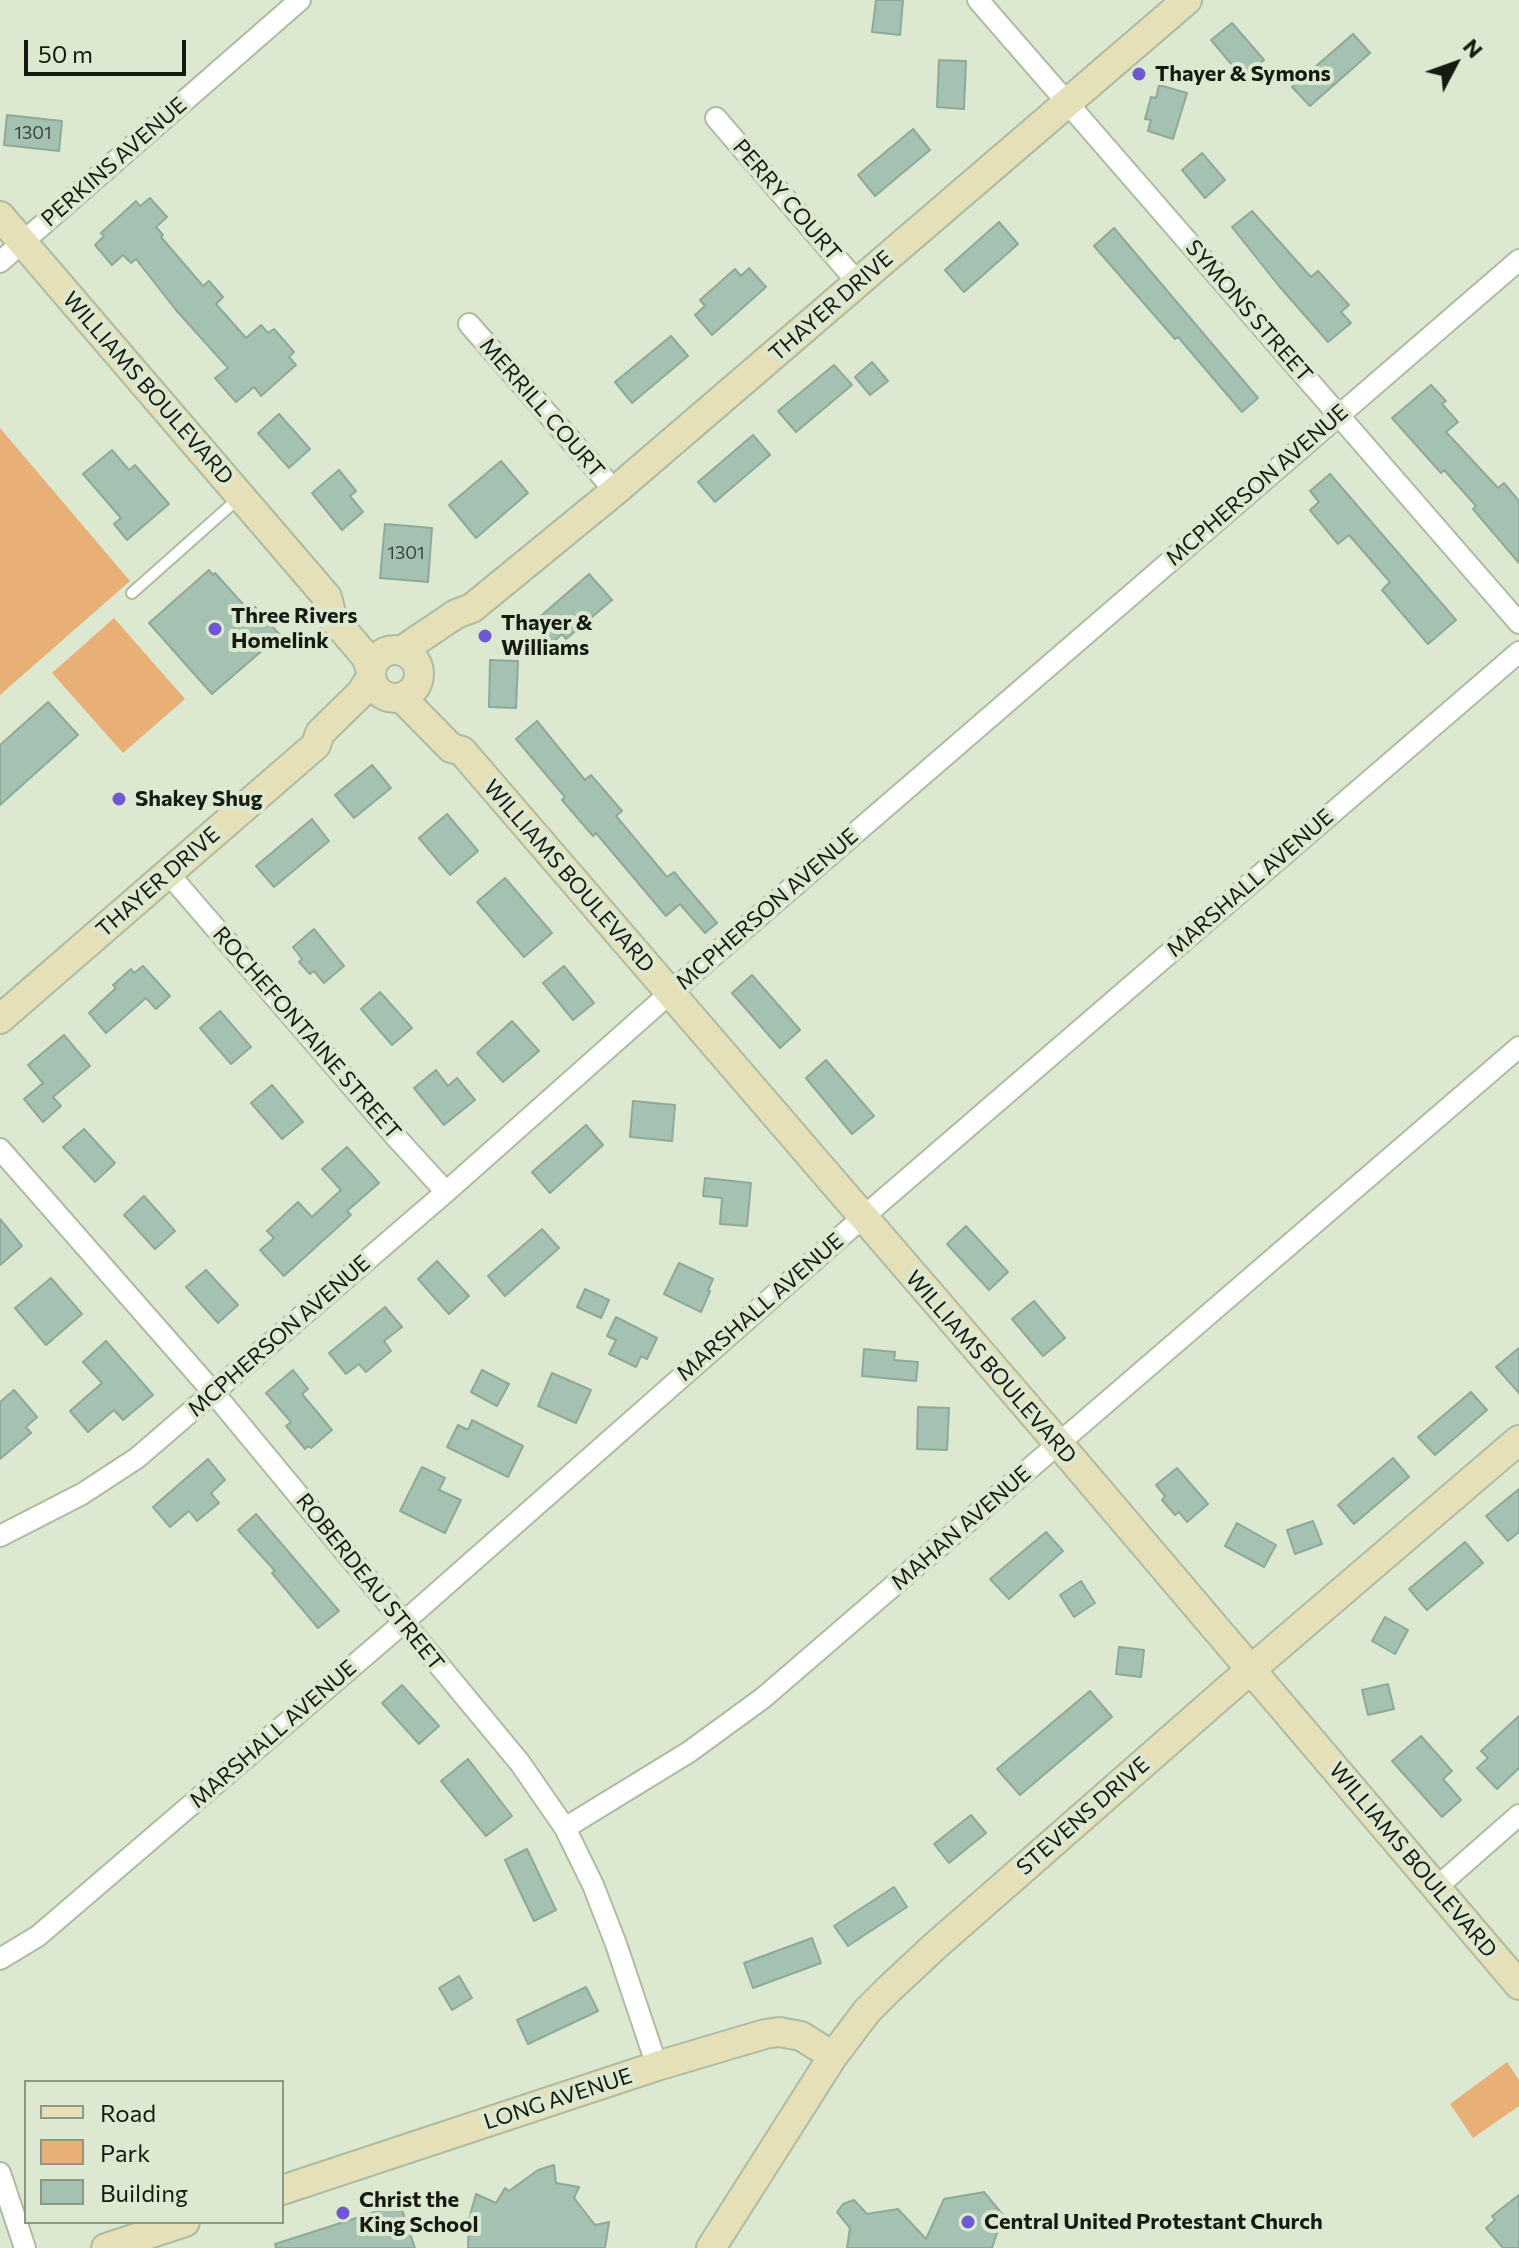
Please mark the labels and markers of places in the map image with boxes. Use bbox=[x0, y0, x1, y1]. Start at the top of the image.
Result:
place label: Thayer & Symons bbox=[1155, 61, 1331, 87]
marker: Thayer & Symons bbox=[1130, 65, 1148, 83]
place label: Three Rivers Homelink bbox=[231, 603, 357, 654]
place label: Thayer & Williams bbox=[501, 610, 593, 662]
marker: Three Rivers Homelink bbox=[206, 620, 224, 638]
marker: Thayer & Williams bbox=[476, 627, 494, 645]
place label: Shakey Shug bbox=[135, 786, 263, 812]
marker: Shakey Shug bbox=[110, 790, 128, 808]
place label: Christ the King School bbox=[359, 2187, 478, 2238]
marker: Christ the King School bbox=[334, 2204, 352, 2222]
place label: Central United Protestant Church bbox=[984, 2209, 1323, 2235]
marker: Central United Protestant Church bbox=[959, 2213, 977, 2231]

